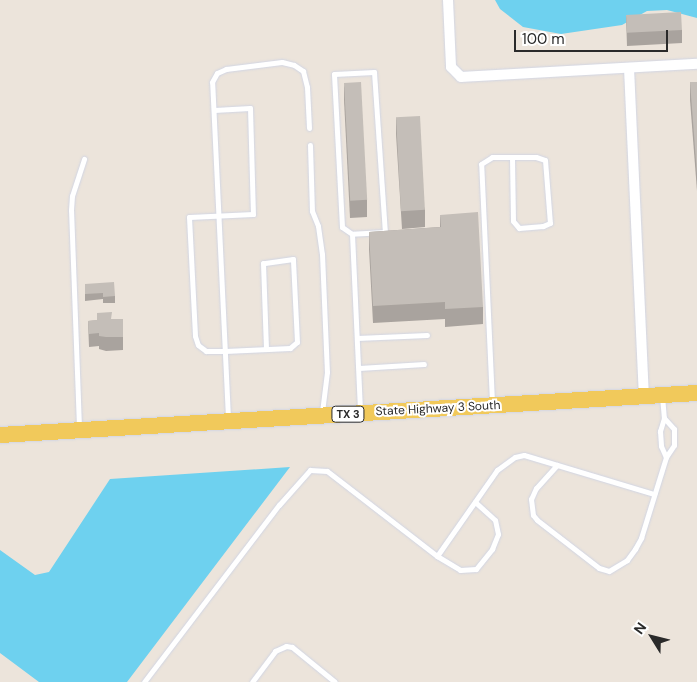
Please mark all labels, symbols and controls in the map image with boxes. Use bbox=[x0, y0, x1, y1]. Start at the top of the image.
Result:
scale bar bbox=[517, 20, 671, 52]
text: 100 m bbox=[522, 29, 565, 49]
street label: State Highway 3 South bbox=[375, 399, 501, 419]
road number: TX 3 bbox=[330, 406, 366, 422]
north arrow bbox=[627, 612, 677, 662]
text: N bbox=[630, 619, 650, 638]

